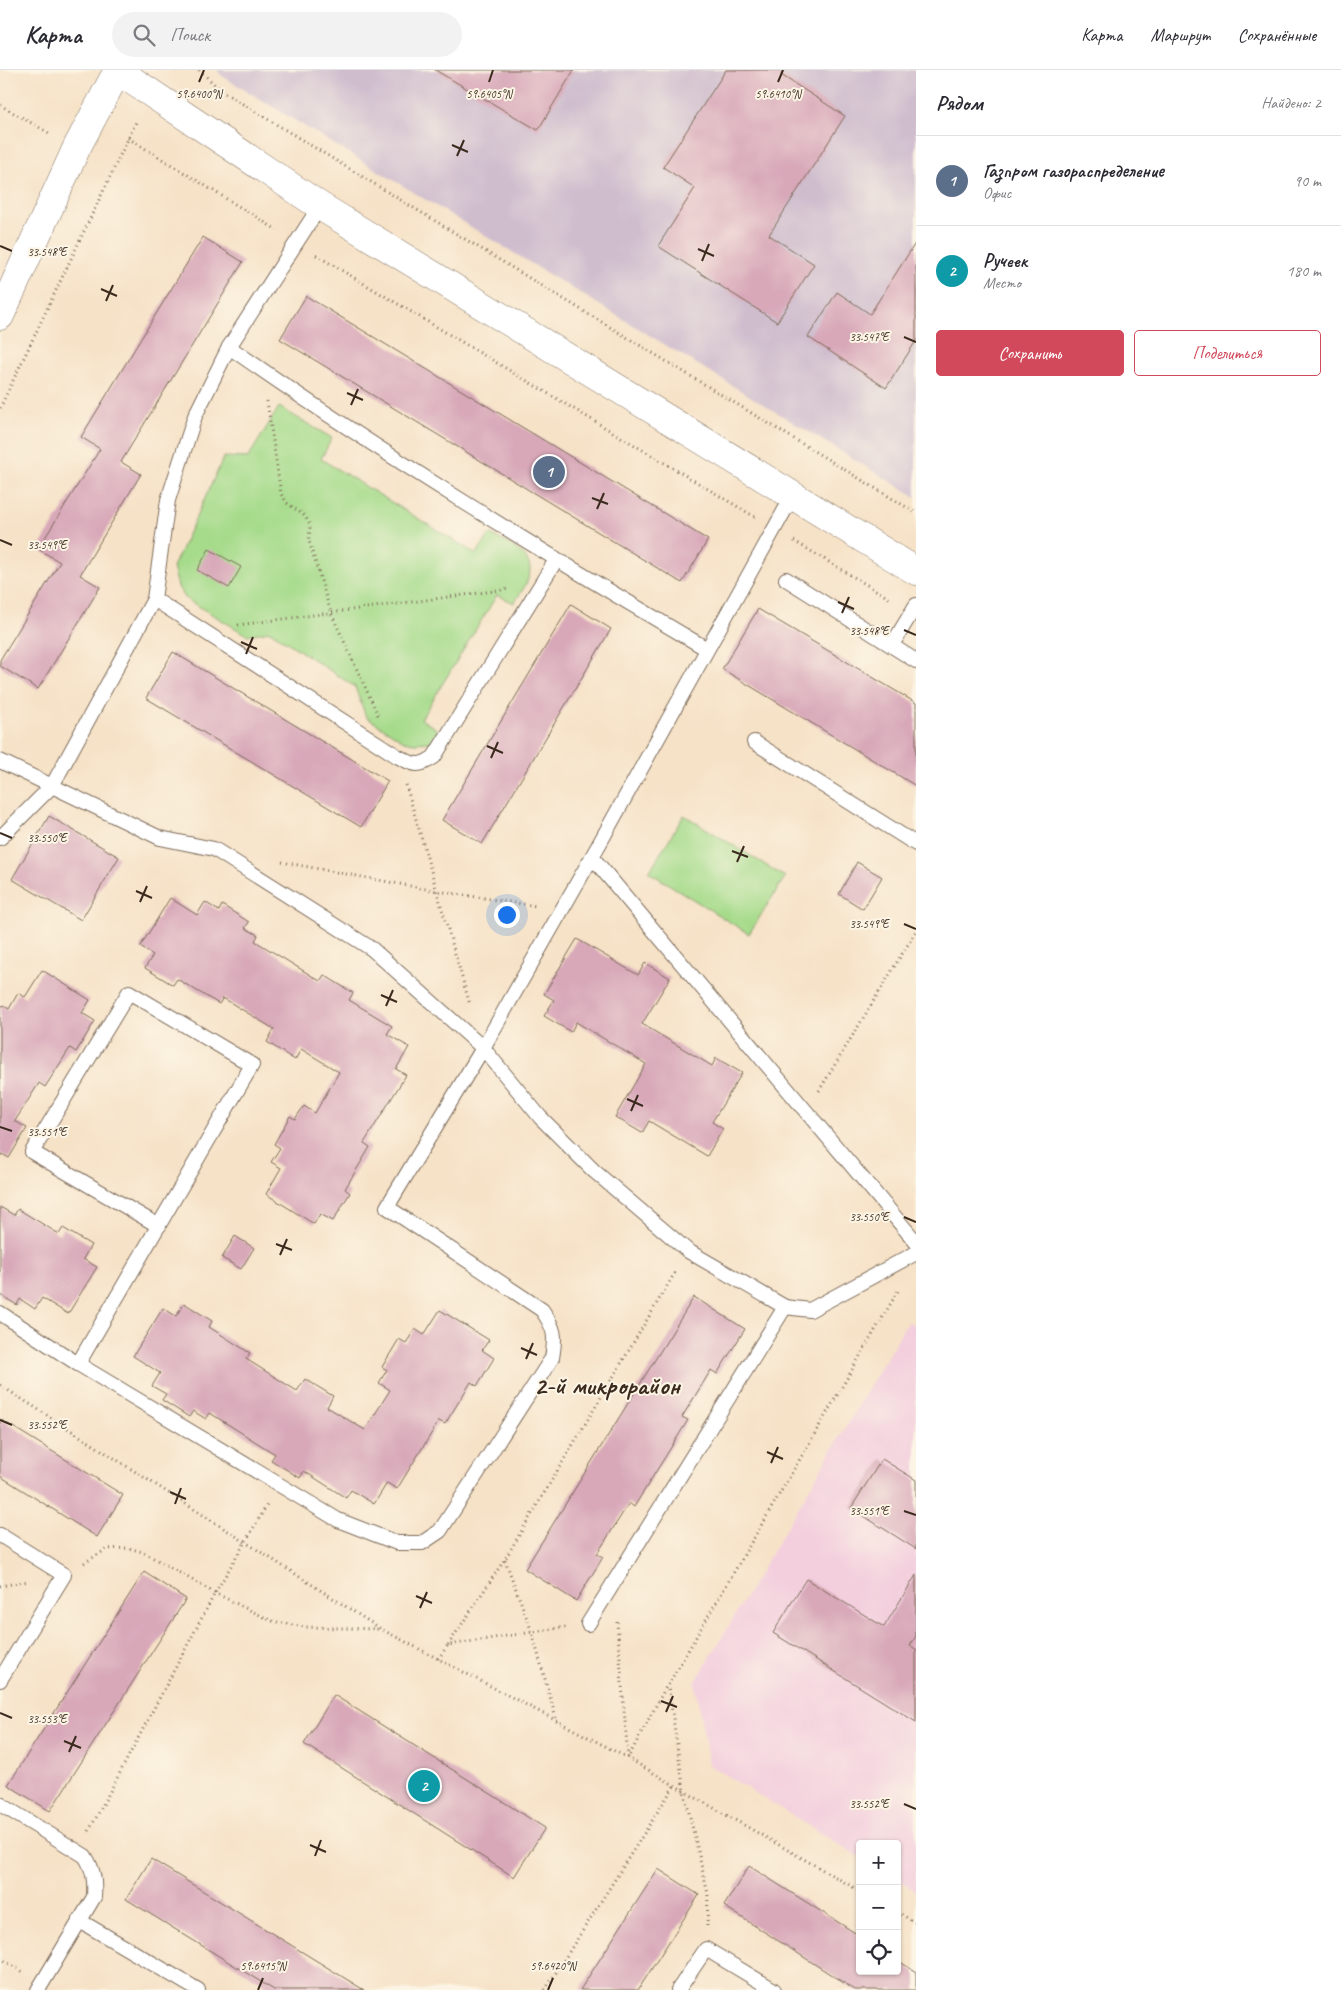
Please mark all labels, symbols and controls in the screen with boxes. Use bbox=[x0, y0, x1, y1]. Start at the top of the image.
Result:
search box bbox=[112, 12, 462, 57]
text: Карта bbox=[25, 20, 82, 50]
icon: search bbox=[130, 21, 158, 49]
text: Поиск bbox=[170, 23, 210, 47]
text: Карта bbox=[1081, 24, 1122, 46]
text: Маршрут bbox=[1150, 24, 1210, 46]
text: Сохранённые bbox=[1238, 24, 1316, 46]
text: 59.6400°N bbox=[176, 86, 223, 102]
text: 59.6405°N bbox=[466, 86, 513, 102]
text: 59.6410°N bbox=[755, 86, 802, 102]
text: Рядом bbox=[936, 90, 983, 116]
text: Найдено: 2 bbox=[1261, 93, 1321, 113]
text: Газпром газораспределение bbox=[983, 159, 1164, 183]
text: 1 bbox=[948, 171, 956, 191]
text: 90 m bbox=[1294, 171, 1321, 191]
text: Офис bbox=[983, 183, 1011, 203]
text: 33.548°E bbox=[27, 244, 68, 260]
text: Ручеек bbox=[983, 249, 1027, 273]
text: 2 bbox=[948, 261, 956, 281]
text: 180 m bbox=[1287, 261, 1321, 281]
text: Место bbox=[983, 273, 1021, 293]
text: 33.547°E bbox=[849, 329, 890, 345]
button: Сохранить bbox=[936, 330, 1124, 376]
button: Поделиться bbox=[1134, 330, 1321, 376]
pin: 1 bbox=[533, 453, 565, 491]
text: 33.549°E bbox=[27, 537, 68, 553]
text: 33.548°E bbox=[849, 623, 890, 639]
text: 33.550°E bbox=[27, 830, 68, 846]
your location bbox=[494, 902, 520, 928]
text: 33.549°E bbox=[849, 916, 890, 932]
text: 33.551°E bbox=[27, 1124, 68, 1140]
text: 33.550°E bbox=[849, 1209, 890, 1225]
district label: 2-й микрорайон bbox=[534, 1369, 681, 1402]
text: 33.552°E bbox=[27, 1417, 68, 1433]
text: 33.551°E bbox=[849, 1503, 890, 1519]
text: 33.553°E bbox=[27, 1711, 68, 1727]
pin: 2 bbox=[408, 1767, 440, 1805]
text: 33.552°E bbox=[849, 1796, 890, 1812]
map controls bbox=[856, 1840, 901, 1975]
button: + bbox=[856, 1840, 901, 1885]
button: − bbox=[856, 1885, 901, 1930]
button: locate bbox=[856, 1930, 901, 1975]
text: 59.6415°N bbox=[240, 1958, 287, 1974]
text: 59.6420°N bbox=[530, 1958, 577, 1974]

